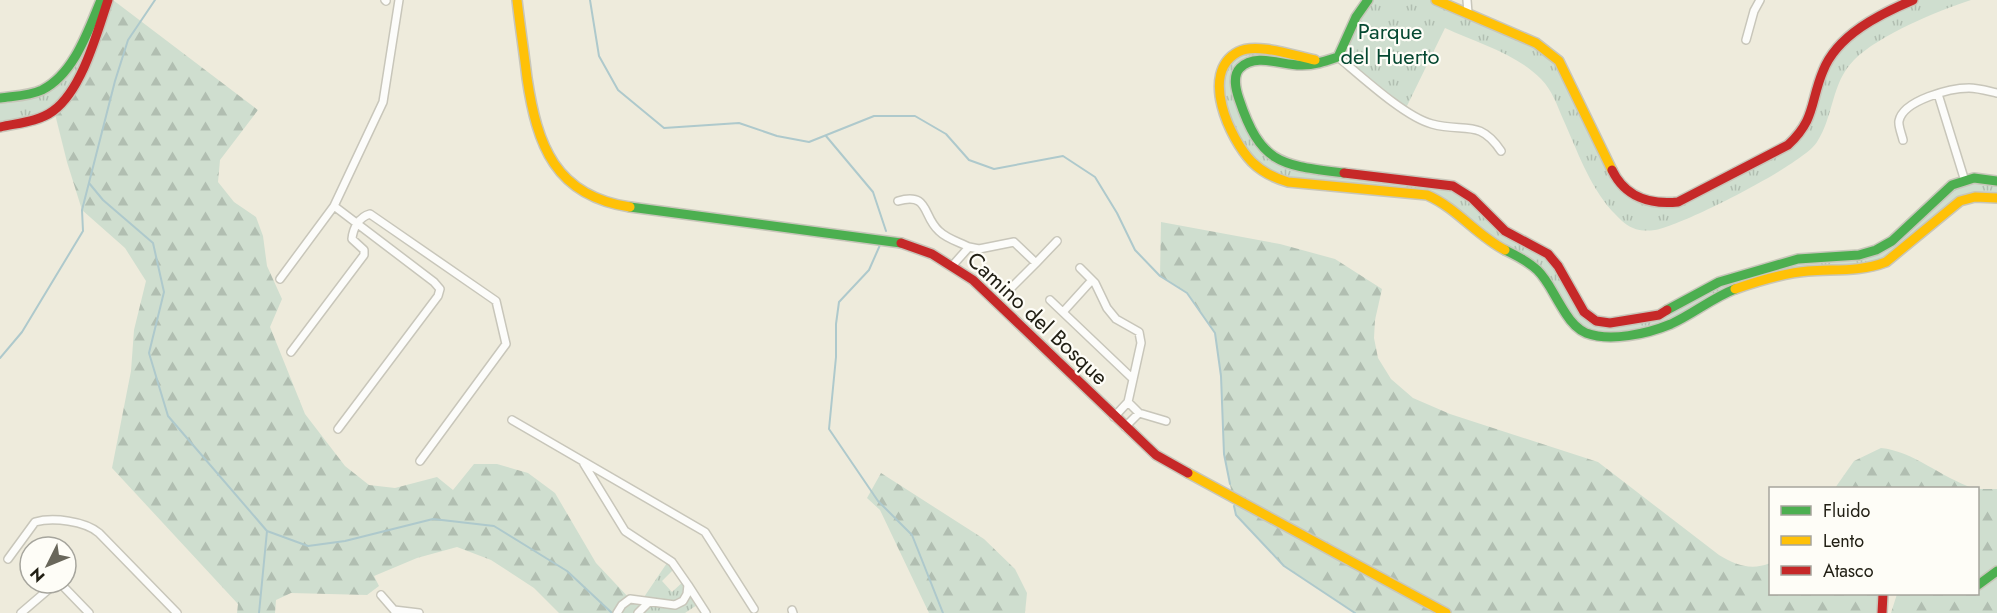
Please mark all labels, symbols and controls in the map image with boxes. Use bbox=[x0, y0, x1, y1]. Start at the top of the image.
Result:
park label: Parque del Huerto bbox=[1341, 15, 1439, 72]
street label: Camino del Bosque bbox=[960, 244, 1116, 392]
legend bbox=[1769, 487, 1979, 595]
text: Fluido bbox=[1823, 498, 1871, 524]
text: Lento bbox=[1823, 528, 1864, 554]
north arrow bbox=[18, 535, 78, 595]
text: Atasco bbox=[1823, 558, 1874, 584]
text: N bbox=[25, 562, 50, 587]

